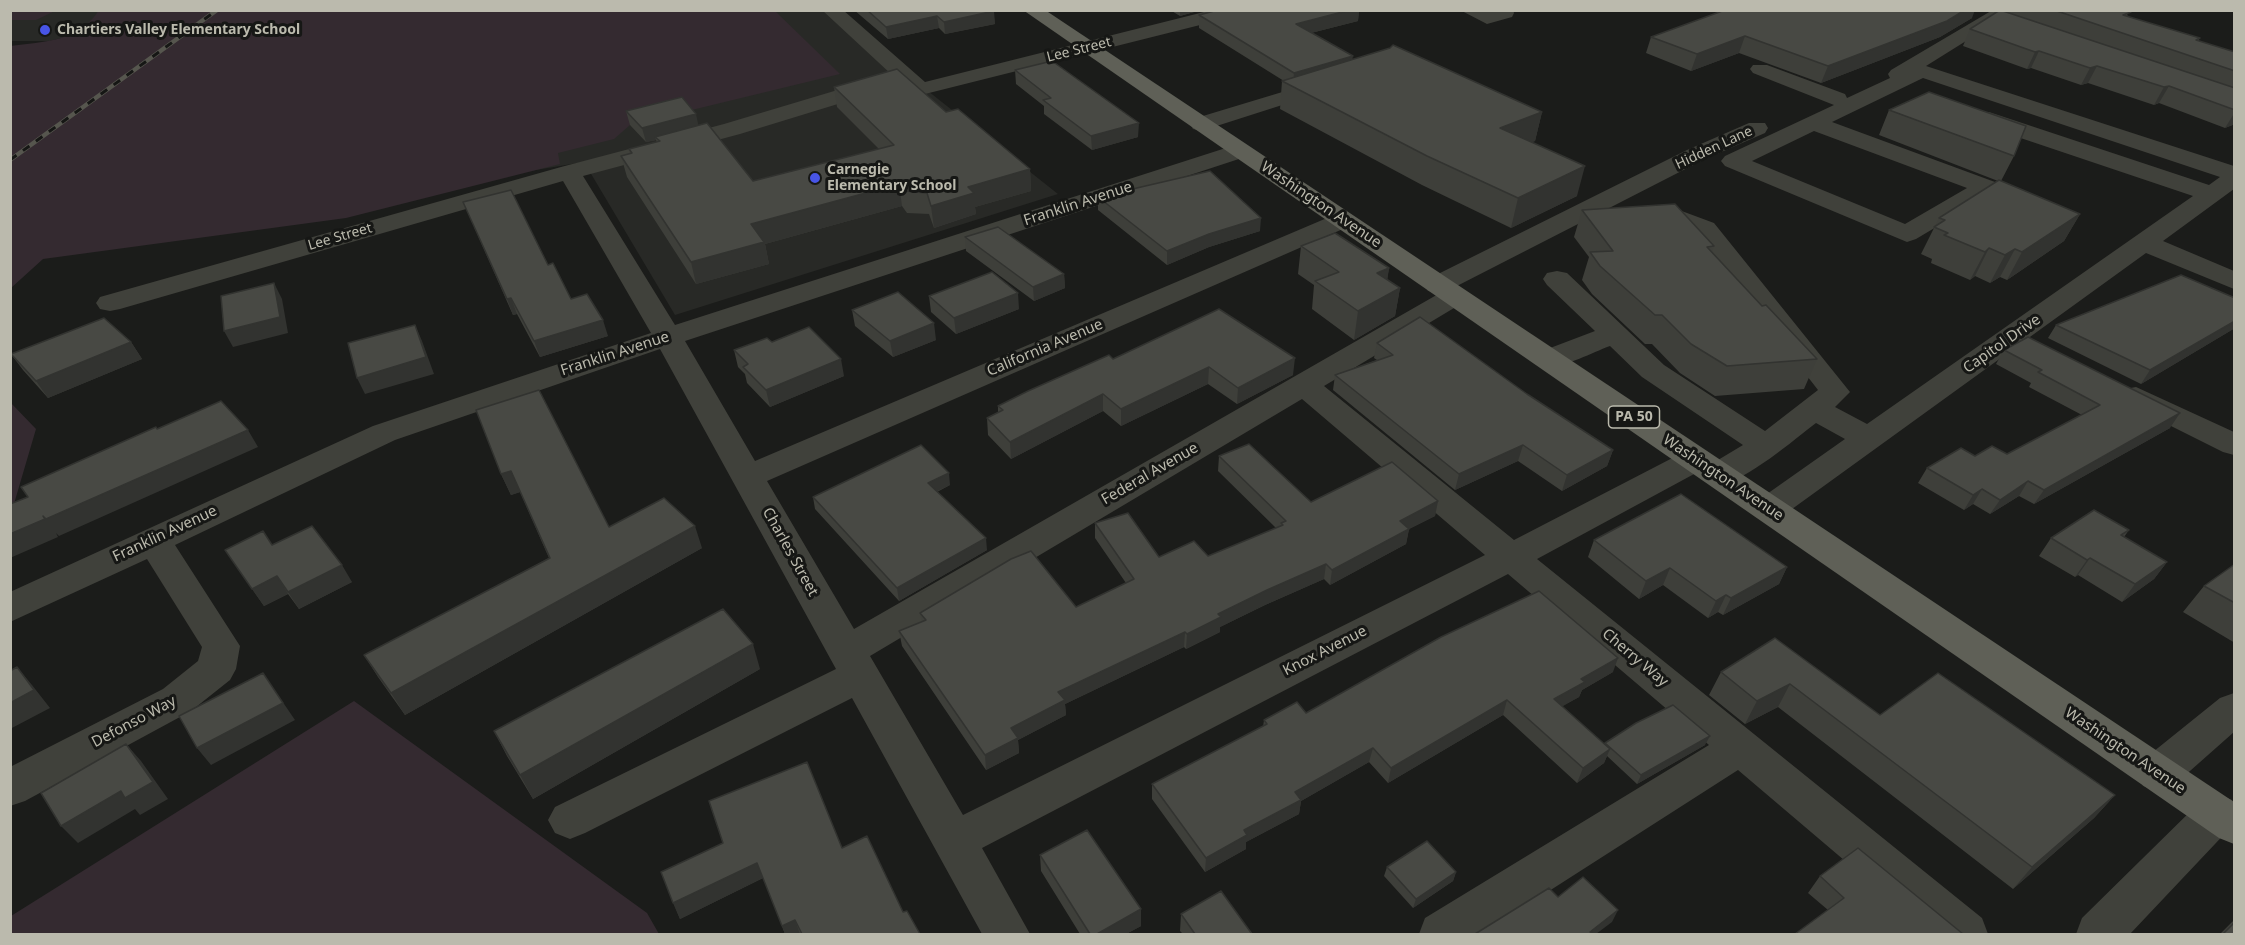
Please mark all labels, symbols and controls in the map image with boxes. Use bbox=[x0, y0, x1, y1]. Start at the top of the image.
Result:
place label: Chartiers Valley Elementary School bbox=[57, 22, 300, 38]
marker: Chartiers Valley Elementary School bbox=[38, 23, 52, 37]
street label: Lee Street bbox=[1045, 34, 1113, 66]
street label: Hidden Lane bbox=[1673, 123, 1755, 173]
street label: Washington Avenue bbox=[1257, 158, 1385, 252]
place label: Carnegie Elementary School bbox=[827, 162, 957, 194]
marker: Carnegie Elementary School bbox=[808, 171, 822, 185]
street label: Franklin Avenue bbox=[1022, 178, 1134, 230]
street label: Lee Street bbox=[306, 220, 374, 254]
street label: Capitol Drive bbox=[1960, 311, 2044, 377]
street label: California Avenue bbox=[984, 315, 1106, 381]
street label: Franklin Avenue bbox=[559, 328, 671, 380]
road number: PA 50 bbox=[1608, 406, 1660, 428]
street label: Washington Avenue bbox=[1659, 431, 1787, 525]
street label: Federal Avenue bbox=[1098, 439, 1202, 509]
street label: Franklin Avenue bbox=[110, 502, 220, 566]
street label: Charles Street bbox=[758, 504, 822, 600]
street label: Knox Avenue bbox=[1280, 622, 1370, 680]
street label: Cherry Way bbox=[1598, 625, 1672, 691]
street label: Defonso Way bbox=[89, 692, 179, 752]
street label: Washington Avenue bbox=[2061, 704, 2189, 798]

